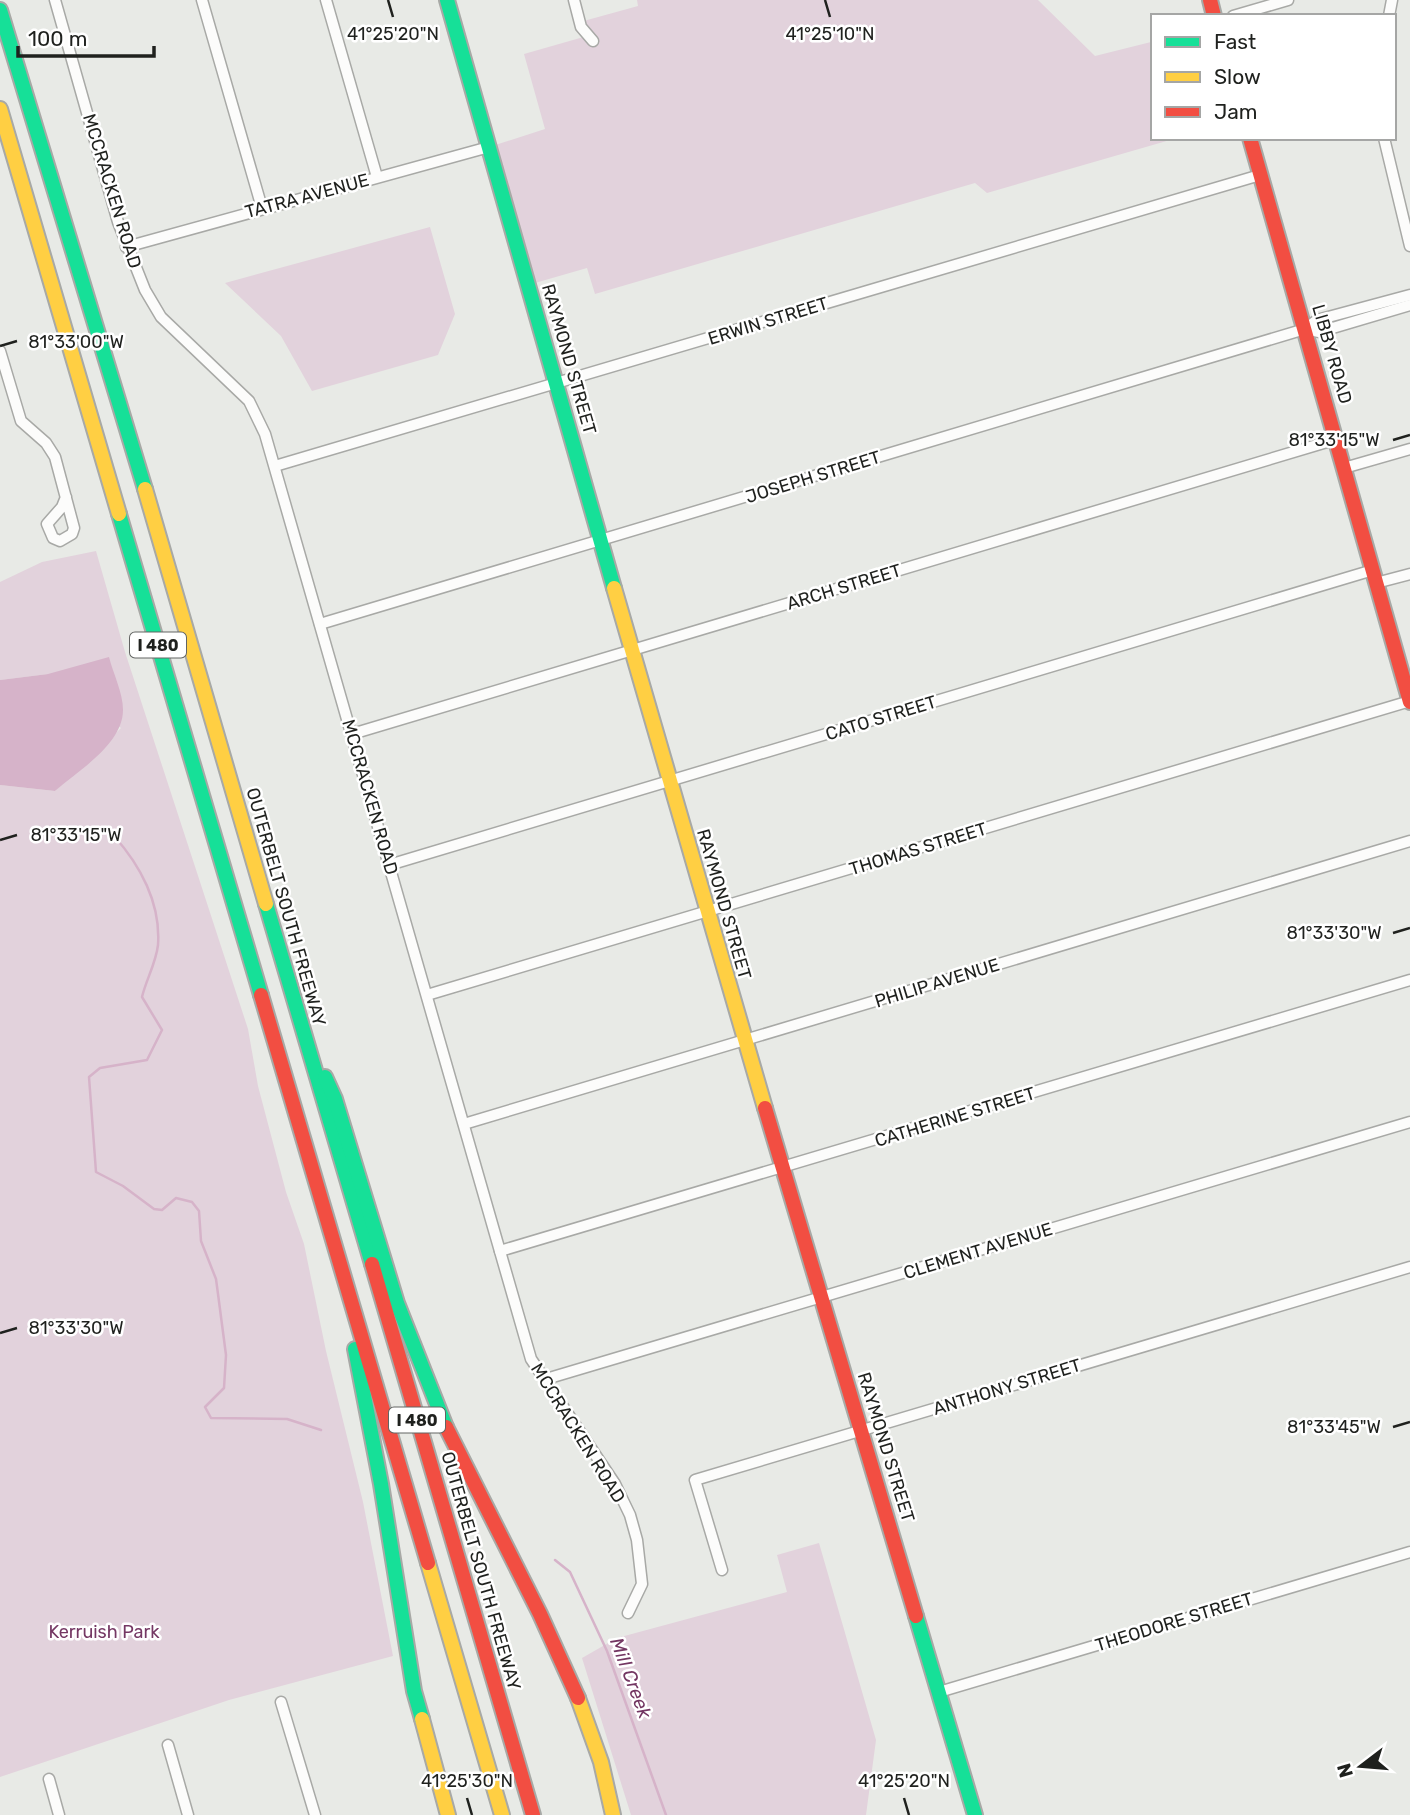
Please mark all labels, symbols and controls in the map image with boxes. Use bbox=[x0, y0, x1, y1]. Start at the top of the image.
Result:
scale bar bbox=[18, 14, 154, 58]
legend bbox=[1151, 14, 1396, 140]
text: 41°25'20"N bbox=[347, 23, 439, 45]
text: 41°25'10"N bbox=[785, 23, 875, 45]
text: 100 m bbox=[28, 26, 87, 51]
text: Fast bbox=[1214, 29, 1256, 54]
text: Slow bbox=[1214, 64, 1261, 89]
text: Jam bbox=[1214, 99, 1258, 124]
street label: MCCRACKEN ROAD bbox=[78, 111, 146, 271]
street label: TATRA AVENUE bbox=[243, 169, 371, 223]
street label: RAYMOND STREET bbox=[537, 281, 601, 437]
street label: ERWIN STREET bbox=[705, 292, 831, 350]
street label: LIBBY ROAD bbox=[1307, 302, 1357, 406]
text: 81°33'00"W bbox=[28, 331, 124, 353]
text: 81°33'15"W bbox=[1288, 429, 1380, 451]
street label: JOSEPH STREET bbox=[743, 446, 883, 508]
street label: ARCH STREET bbox=[784, 559, 904, 615]
road number: I 480 bbox=[130, 632, 186, 658]
street label: CATO STREET bbox=[823, 691, 939, 745]
street label: MCCRACKEN ROAD bbox=[337, 717, 403, 877]
street label: OUTERBELT SOUTH FREEWAY bbox=[241, 785, 331, 1029]
street label: THOMAS STREET bbox=[847, 818, 989, 880]
text: 81°33'15"W bbox=[30, 824, 122, 846]
street label: RAYMOND STREET bbox=[692, 826, 756, 982]
text: 81°33'30"W bbox=[1286, 922, 1382, 944]
street label: PHILIP AVENUE bbox=[872, 954, 1002, 1012]
street label: CATHERINE STREET bbox=[872, 1082, 1038, 1152]
street label: CLEMENT AVENUE bbox=[901, 1218, 1055, 1284]
text: 81°33'30"W bbox=[28, 1317, 124, 1339]
street label: ANTHONY STREET bbox=[930, 1354, 1084, 1420]
street label: MCCRACKEN ROAD bbox=[526, 1359, 630, 1507]
street label: RAYMOND STREET bbox=[853, 1369, 919, 1525]
road number: I 480 bbox=[389, 1408, 445, 1432]
text: 81°33'45"W bbox=[1287, 1416, 1381, 1438]
street label: OUTERBELT SOUTH FREEWAY bbox=[436, 1449, 526, 1693]
street label: THEODORE STREET bbox=[1093, 1588, 1255, 1656]
park label: Kerruish Park bbox=[48, 1621, 160, 1643]
water label: Mill Creek bbox=[605, 1634, 657, 1722]
north arrow bbox=[1326, 1731, 1396, 1801]
text: N bbox=[1332, 1761, 1358, 1780]
text: 41°25'30"N bbox=[421, 1770, 513, 1792]
text: 41°25'20"N bbox=[858, 1770, 950, 1792]

